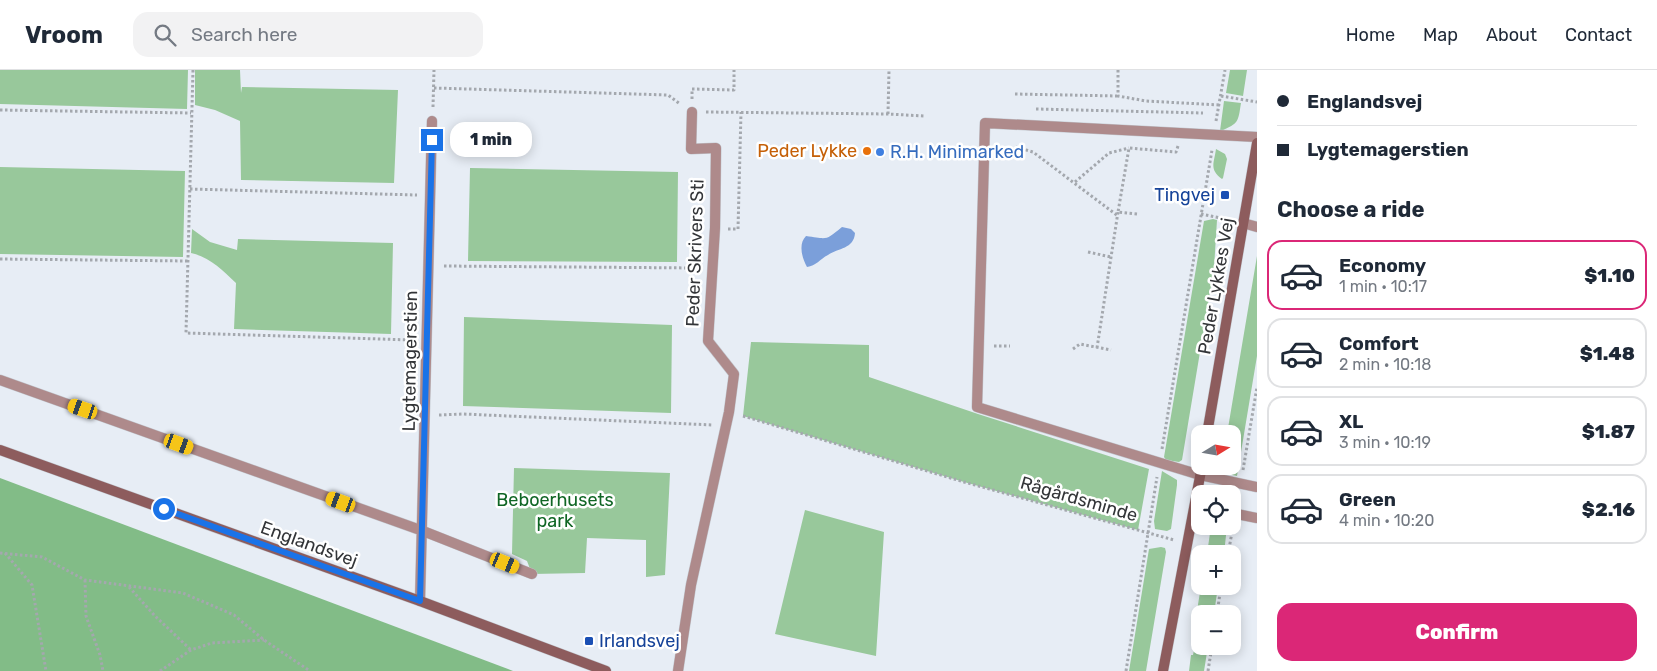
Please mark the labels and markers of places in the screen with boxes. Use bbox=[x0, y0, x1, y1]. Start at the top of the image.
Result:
place label: Peder Lykke bbox=[757, 140, 857, 162]
place label: R.H. Minimarked bbox=[890, 141, 1024, 163]
marker: Peder Lykke bbox=[861, 145, 873, 157]
marker: R.H. Minimarked bbox=[874, 146, 886, 158]
place label: Tingvej bbox=[1154, 184, 1215, 206]
marker: Tingvej bbox=[1219, 189, 1231, 201]
place label: Irlandsvej bbox=[599, 630, 680, 652]
marker: Irlandsvej bbox=[583, 635, 595, 647]

